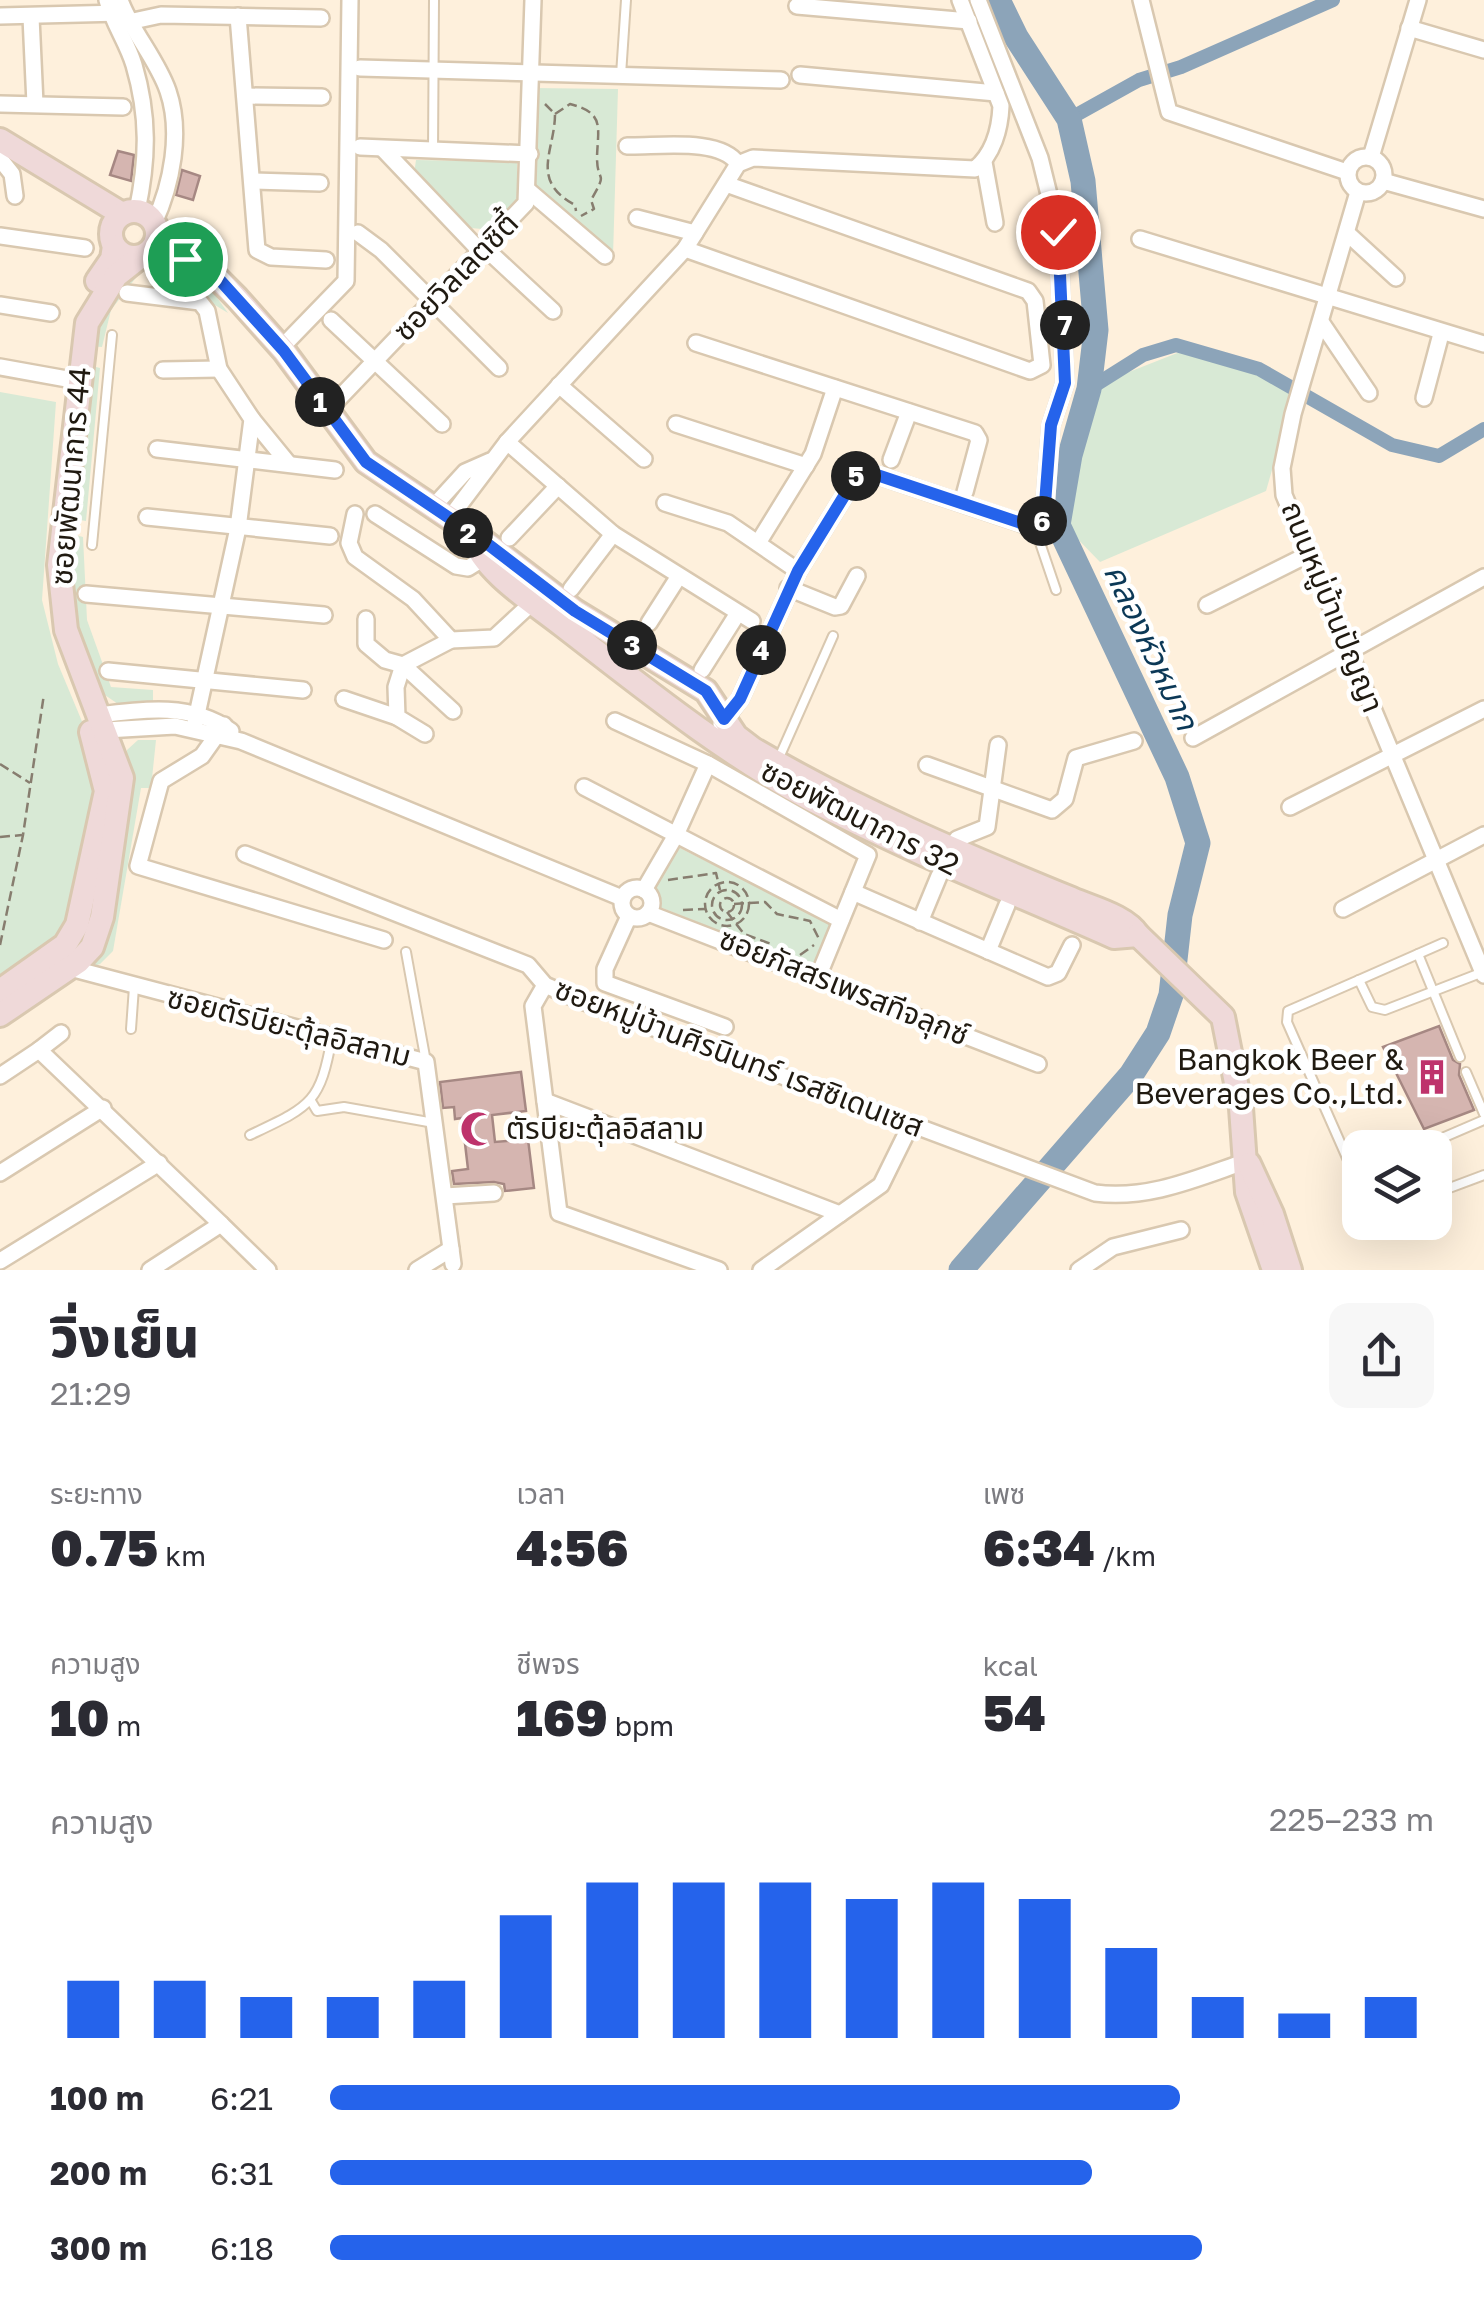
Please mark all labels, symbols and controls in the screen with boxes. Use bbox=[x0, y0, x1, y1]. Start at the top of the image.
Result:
pin bbox=[1016, 190, 1101, 275]
street label: ซอยวิลเลตซิตี้ bbox=[384, 203, 525, 348]
icon: check bbox=[1031, 205, 1086, 260]
pin bbox=[143, 217, 228, 302]
icon: arrive bbox=[158, 232, 213, 287]
pin: 7 bbox=[1040, 300, 1090, 350]
text: 7 bbox=[1057, 308, 1073, 341]
street label: ซอยพัฒนาการ 44 bbox=[43, 365, 97, 587]
pin: 1 bbox=[295, 377, 345, 427]
text: 1 bbox=[313, 385, 327, 418]
pin: 5 bbox=[831, 451, 881, 501]
text: 5 bbox=[847, 459, 865, 492]
pin: 6 bbox=[1017, 496, 1067, 546]
street label: ถนนหมู่บ้านปัญญา bbox=[1273, 496, 1392, 718]
text: 6 bbox=[1033, 504, 1051, 537]
pin: 2 bbox=[443, 508, 493, 558]
text: 2 bbox=[459, 516, 477, 549]
water label: คลองหัวหมาก bbox=[1097, 558, 1208, 737]
pin: 3 bbox=[607, 620, 657, 670]
pin: 4 bbox=[736, 625, 786, 675]
text: 3 bbox=[623, 628, 641, 661]
text: 4 bbox=[752, 633, 770, 666]
street label: ซอยพัฒนาการ 32 bbox=[755, 752, 966, 883]
street label: ซอยภัสสรเพรสทีจลุกซ์ bbox=[714, 920, 975, 1054]
street label: ซอยหมู่บ้านศิรนินทร์ เรสซิเดนเซส bbox=[550, 970, 929, 1145]
street label: ซอยตัรบียะตุ้ลอิสลาม bbox=[163, 978, 415, 1075]
place label: Bangkok Beer & Beverages Co.,Ltd. bbox=[1134, 1041, 1404, 1111]
building icon: Bangkok Beer & Beverages Co.,Ltd. bbox=[1413, 1058, 1451, 1096]
mosque icon: ตัรบียะตุ้ลอิสลาม bbox=[459, 1110, 497, 1148]
place label: ตัรบียะตุ้ลอิสลาม bbox=[506, 1110, 704, 1147]
map controls bbox=[1342, 1130, 1452, 1240]
button: layers bbox=[1342, 1130, 1452, 1240]
text: วิ่งเย็น bbox=[50, 1303, 200, 1369]
button: share bbox=[1329, 1303, 1434, 1408]
text: 21:29 bbox=[50, 1374, 132, 1412]
text: ระยะทาง bbox=[50, 1477, 143, 1510]
text: เวลา bbox=[516, 1477, 565, 1510]
text: เพซ bbox=[983, 1477, 1025, 1510]
text: 0.75 bbox=[50, 1517, 158, 1577]
text: 4:56 bbox=[516, 1517, 629, 1577]
text: 6:34 bbox=[983, 1517, 1095, 1577]
text: km bbox=[158, 1539, 206, 1572]
text: /km bbox=[1095, 1539, 1156, 1572]
text: ความสูง bbox=[50, 1647, 141, 1680]
text: ชีพจร bbox=[516, 1647, 580, 1680]
text: kcal bbox=[983, 1649, 1038, 1682]
text: 54 bbox=[983, 1682, 1046, 1742]
text: 10 bbox=[50, 1687, 109, 1747]
text: 169 bbox=[516, 1687, 608, 1747]
text: m bbox=[109, 1709, 141, 1742]
text: bpm bbox=[608, 1709, 674, 1742]
text: 225–233 m bbox=[1269, 1800, 1434, 1838]
text: ความสูง bbox=[50, 1803, 154, 1841]
text: 100 m bbox=[50, 2079, 144, 2117]
text: 6:21 bbox=[210, 2079, 273, 2117]
text: 200 m bbox=[50, 2154, 147, 2192]
text: 6:31 bbox=[210, 2154, 273, 2192]
text: 300 m bbox=[50, 2229, 147, 2267]
text: 6:18 bbox=[210, 2229, 274, 2267]

